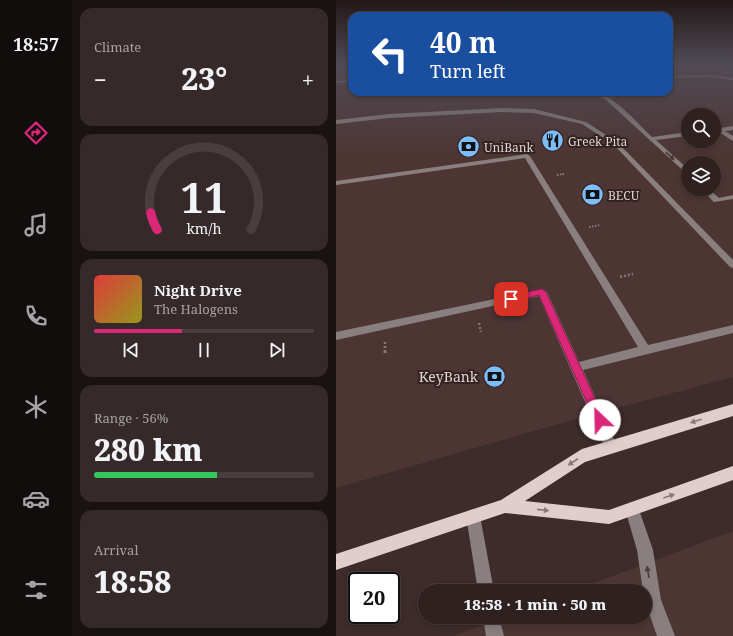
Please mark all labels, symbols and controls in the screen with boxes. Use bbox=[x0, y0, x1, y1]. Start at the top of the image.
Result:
text: 40 m bbox=[430, 23, 497, 61]
icon: left bbox=[364, 28, 416, 80]
text: 18:57 bbox=[13, 32, 59, 56]
text: Climate bbox=[94, 38, 141, 56]
text: 23° bbox=[181, 58, 227, 99]
text: Turn left bbox=[430, 59, 505, 83]
text: − bbox=[94, 64, 107, 94]
text: + bbox=[302, 64, 314, 94]
map controls bbox=[681, 108, 721, 196]
button: search bbox=[681, 108, 721, 148]
icon: directions bbox=[22, 119, 50, 147]
restaurant icon: Greek Pita bbox=[539, 128, 565, 154]
place label: Greek Pita bbox=[568, 133, 628, 150]
bank icon: UniBank bbox=[456, 134, 482, 160]
place label: UniBank bbox=[484, 139, 535, 156]
one-way arrow bbox=[665, 151, 674, 160]
button: layers bbox=[681, 156, 721, 196]
text: 11 bbox=[180, 169, 228, 225]
bank icon: BECU bbox=[579, 182, 605, 208]
place label: BECU bbox=[608, 187, 640, 204]
icon: music bbox=[22, 211, 50, 239]
text: km/h bbox=[186, 219, 222, 238]
text: Night Drive bbox=[154, 280, 242, 300]
pin bbox=[494, 282, 528, 316]
icon: arrive bbox=[500, 288, 522, 310]
text: The Halogens bbox=[154, 300, 238, 318]
icon: phone bbox=[22, 302, 50, 330]
icon: previous bbox=[120, 339, 142, 361]
icon: pause bbox=[193, 339, 215, 361]
icon: next bbox=[266, 339, 288, 361]
bank icon: KeyBank bbox=[481, 363, 507, 389]
place label: KeyBank bbox=[419, 367, 479, 386]
icon: climate bbox=[22, 393, 50, 421]
position arrow bbox=[579, 399, 621, 441]
text: Range · 56% bbox=[94, 409, 168, 427]
one-way arrow bbox=[689, 418, 701, 424]
text: 280 km bbox=[94, 429, 203, 470]
one-way arrow bbox=[567, 458, 578, 465]
icon: car bbox=[22, 485, 50, 513]
one-way arrow bbox=[664, 492, 676, 498]
one-way arrow bbox=[537, 507, 549, 513]
text: Arrival bbox=[94, 541, 138, 559]
text: 18:58 bbox=[94, 561, 171, 602]
one-way arrow bbox=[645, 566, 651, 578]
speed limit sign: 20 bbox=[348, 572, 400, 624]
icon: filters bbox=[22, 576, 50, 604]
text: 18:58 · 1 min · 50 m bbox=[464, 594, 606, 614]

